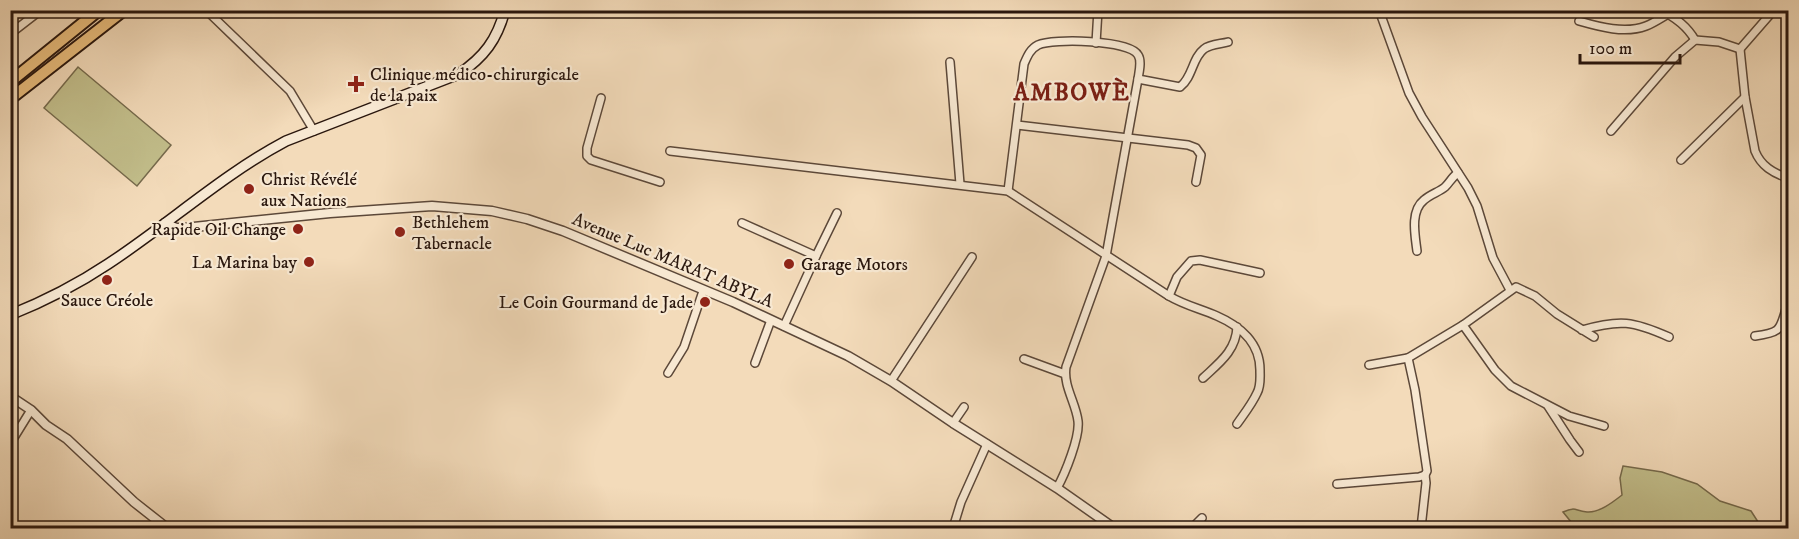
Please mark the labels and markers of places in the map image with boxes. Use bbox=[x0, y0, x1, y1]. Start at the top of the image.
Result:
place label: Clinique médico-chirurgicale de la paix bbox=[370, 64, 579, 107]
marker: Clinique médico-chirurgicale de la paix bbox=[347, 75, 365, 93]
place label: Christ Révélé aux Nations bbox=[261, 169, 357, 212]
marker: Christ Révélé aux Nations bbox=[242, 182, 256, 196]
place label: Bethlehem Tabernacle bbox=[412, 212, 492, 255]
place label: Rapide Oil Change bbox=[151, 219, 286, 241]
marker: Rapide Oil Change bbox=[291, 222, 305, 236]
marker: Bethlehem Tabernacle bbox=[393, 225, 407, 239]
place label: La Marina bay bbox=[192, 252, 297, 274]
place label: Garage Motors bbox=[801, 254, 908, 276]
marker: La Marina bay bbox=[302, 255, 316, 269]
marker: Garage Motors bbox=[782, 257, 796, 271]
marker: Sauce Créole bbox=[100, 273, 114, 287]
place label: Sauce Créole bbox=[61, 290, 153, 312]
place label: Le Coin Gourmand de Jade bbox=[499, 292, 693, 314]
marker: Le Coin Gourmand de Jade bbox=[698, 295, 712, 309]

